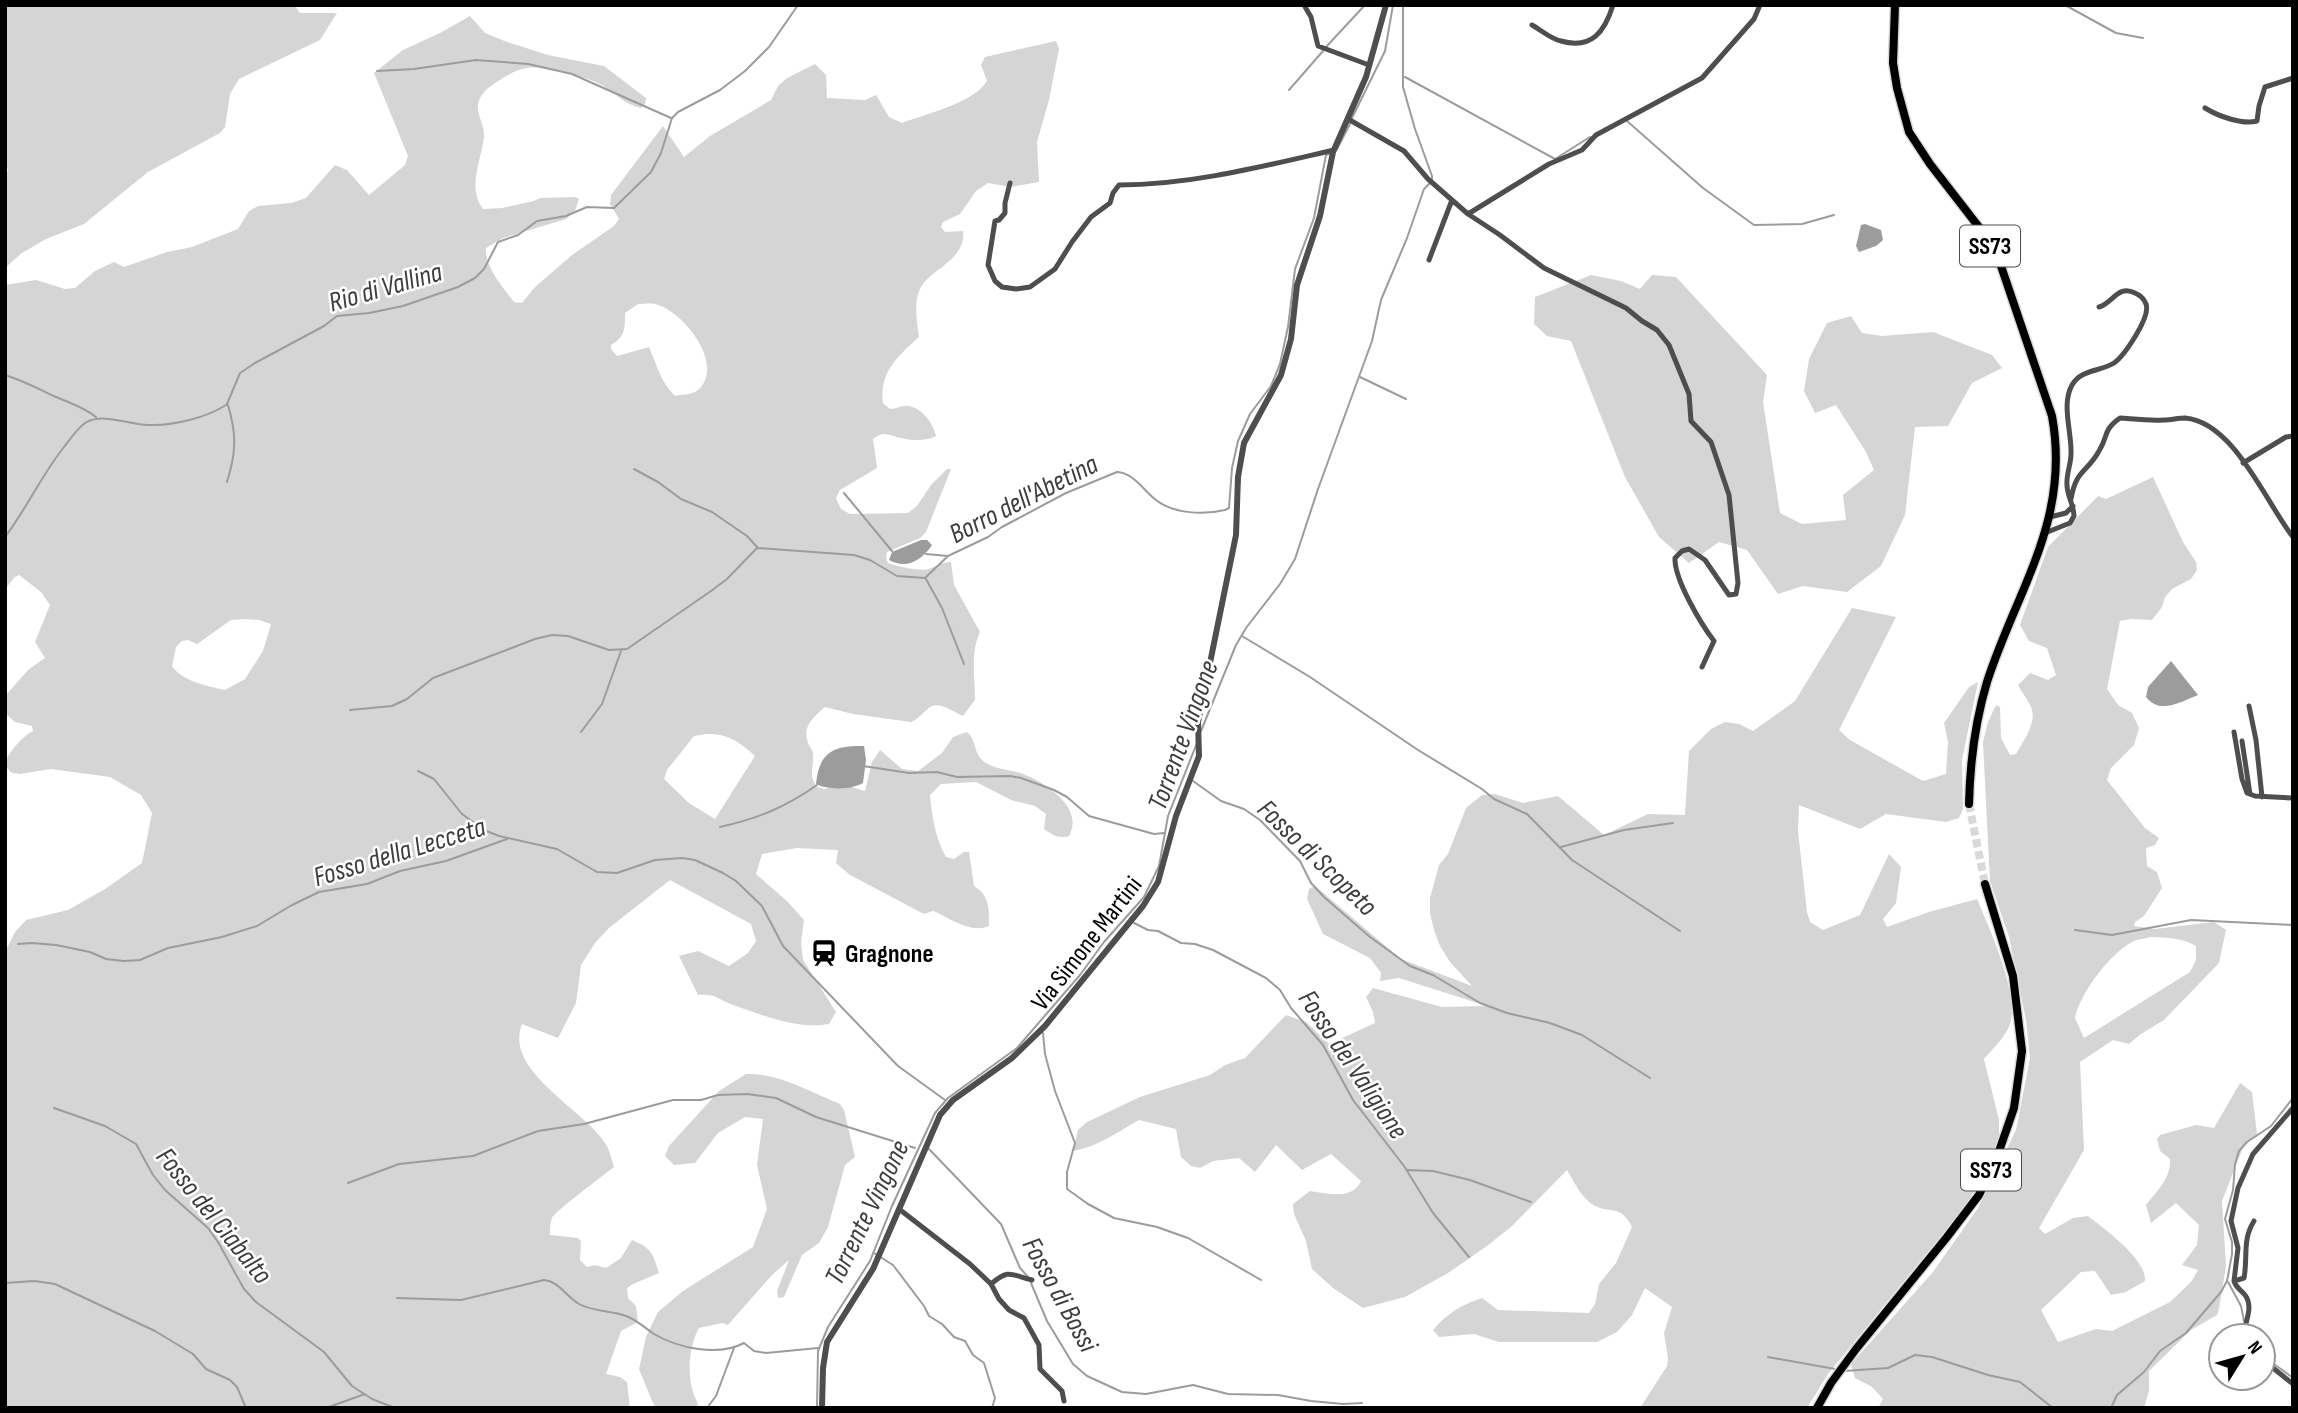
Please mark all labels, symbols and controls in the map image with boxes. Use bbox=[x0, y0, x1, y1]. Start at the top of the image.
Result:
road number: SS73 bbox=[1960, 226, 2020, 267]
water label: Rio di Vallina bbox=[325, 255, 446, 319]
water label: Borro dell'Abetina bbox=[944, 447, 1104, 551]
water label: Torrente Vingone bbox=[1141, 656, 1226, 815]
water label: Fosso di Scopeto bbox=[1250, 793, 1384, 924]
water label: Fosso della Lecceta bbox=[309, 810, 490, 894]
street label: Via Simone Martini bbox=[1025, 871, 1149, 1017]
station icon: Gragnone bbox=[809, 938, 839, 968]
place label: Gragnone bbox=[845, 939, 934, 970]
water label: Fosso del Valigione bbox=[1291, 984, 1415, 1146]
water label: Torrente Vingone bbox=[818, 1135, 917, 1290]
water label: Fosso del Ciabalto bbox=[149, 1141, 279, 1291]
road number: SS73 bbox=[1961, 1150, 2021, 1190]
water label: Fosso di Bossi bbox=[1015, 1232, 1105, 1359]
north arrow bbox=[2207, 1322, 2277, 1392]
text: N bbox=[2242, 1337, 2267, 1359]

